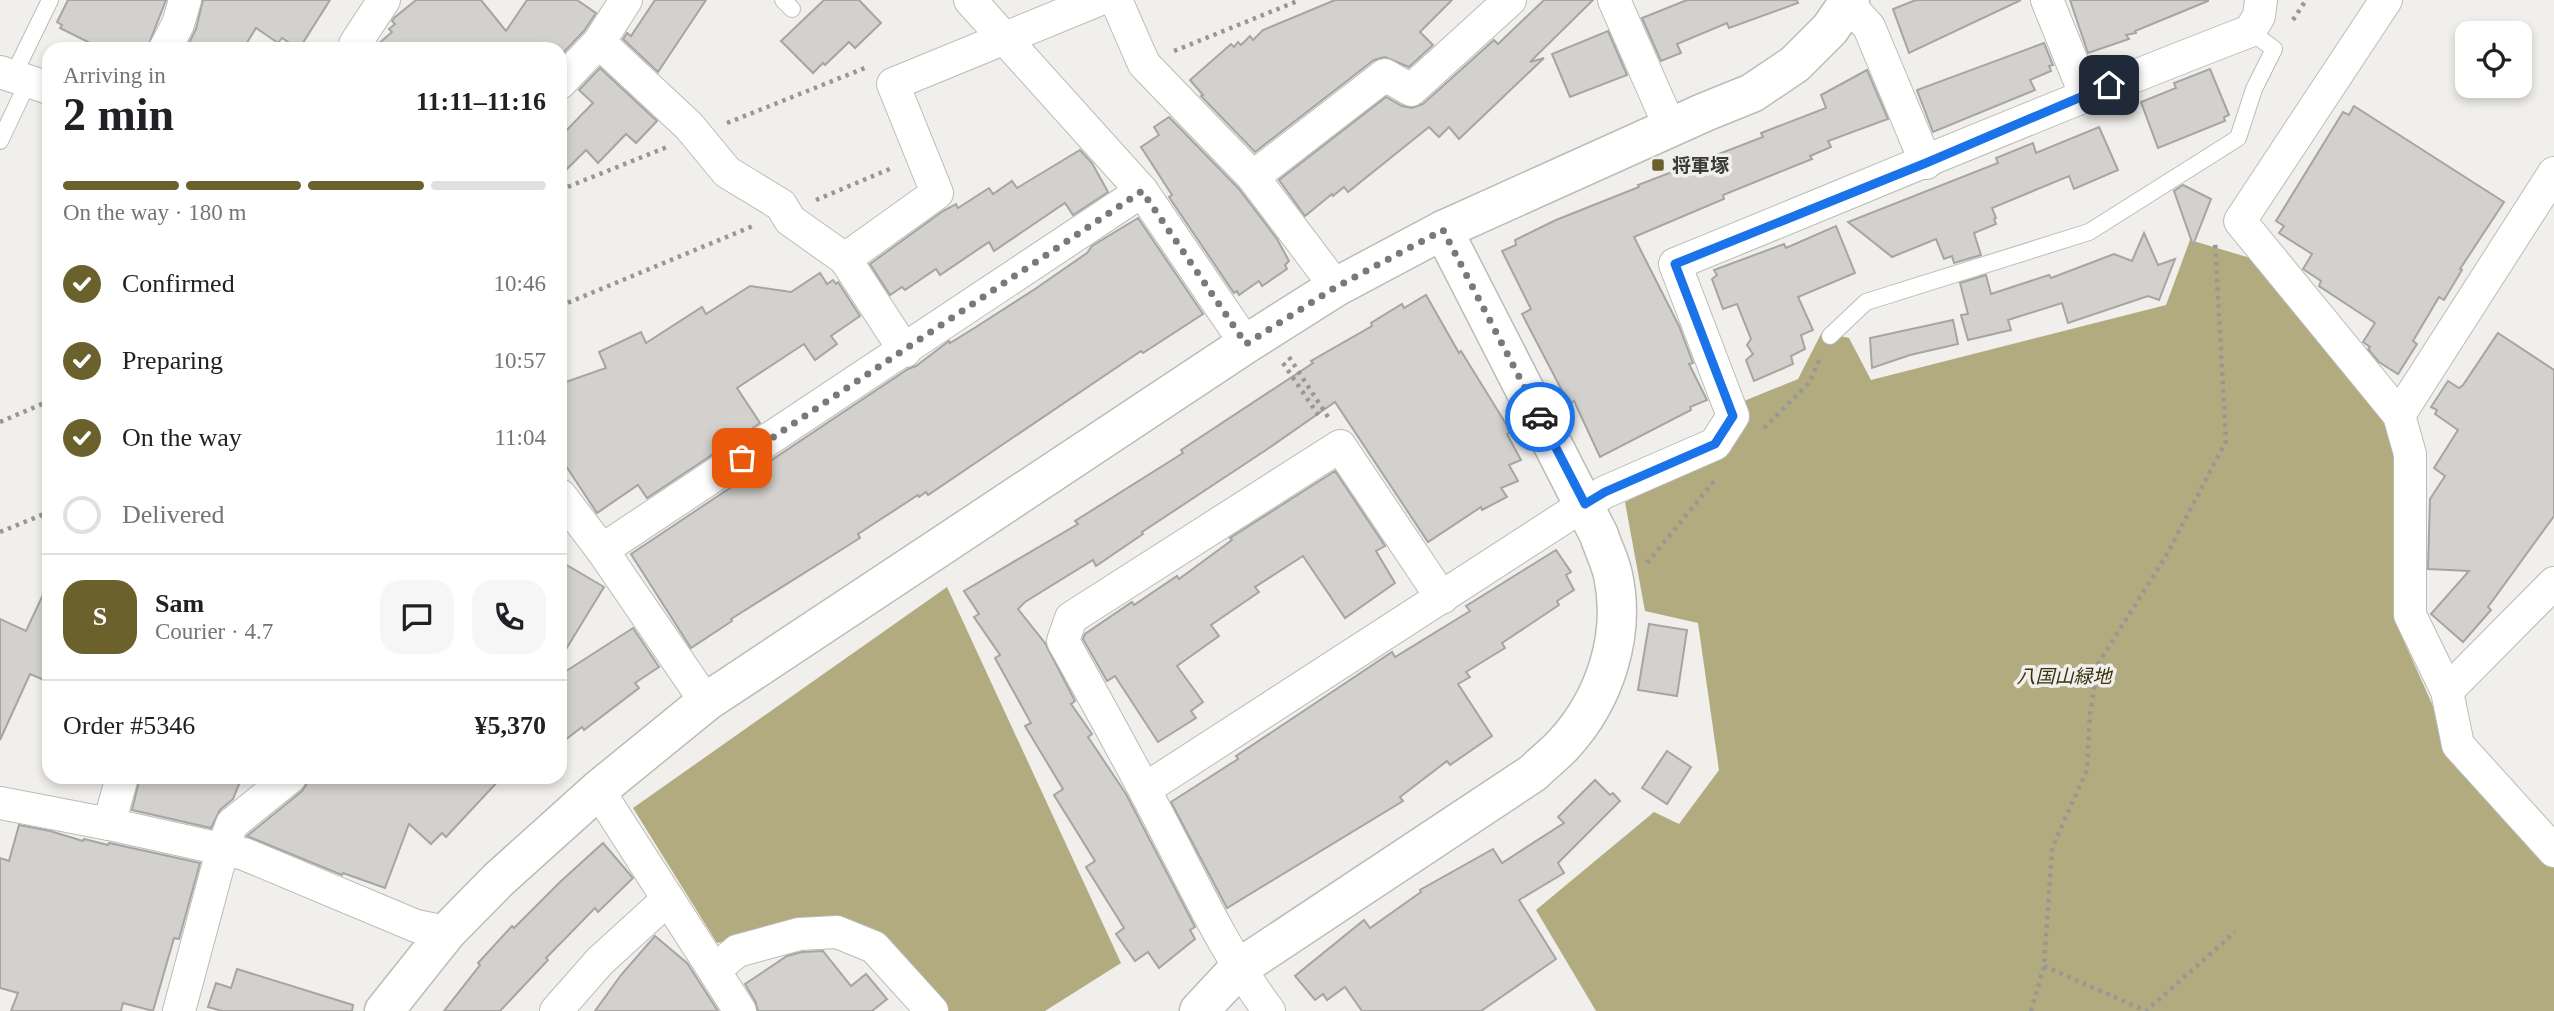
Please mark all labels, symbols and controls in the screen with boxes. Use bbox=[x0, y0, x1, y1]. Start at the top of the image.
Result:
map controls bbox=[2455, 21, 2532, 98]
button: locate bbox=[2455, 21, 2532, 98]
pin bbox=[2079, 55, 2139, 115]
text: Arriving in bbox=[63, 63, 166, 88]
icon: home bbox=[2090, 66, 2128, 104]
text: 11:11–11:16 bbox=[416, 87, 546, 116]
text: 2 min bbox=[63, 89, 174, 140]
place label: 将軍塚 bbox=[1672, 155, 1729, 176]
marker: 将軍塚 bbox=[1650, 157, 1666, 173]
text: On the way · 180 m bbox=[63, 200, 246, 225]
icon: check bbox=[63, 265, 101, 303]
text: Confirmed bbox=[122, 269, 235, 298]
text: 10:46 bbox=[494, 271, 546, 296]
icon: check bbox=[63, 342, 101, 380]
text: Preparing bbox=[122, 346, 223, 375]
text: 10:57 bbox=[494, 348, 546, 373]
courier bbox=[1505, 382, 1575, 452]
icon: car bbox=[1521, 398, 1559, 436]
icon: check bbox=[63, 419, 101, 457]
text: On the way bbox=[122, 423, 242, 452]
text: 11:04 bbox=[494, 425, 546, 450]
pin bbox=[712, 428, 772, 488]
icon: bag bbox=[723, 439, 761, 477]
text: Delivered bbox=[122, 500, 225, 529]
button: chat bbox=[380, 580, 454, 654]
button: phone bbox=[472, 580, 546, 654]
text: Sam bbox=[155, 589, 204, 618]
text: S bbox=[93, 602, 107, 631]
text: Courier · 4.7 bbox=[155, 619, 273, 644]
park label: 八国山緑地 bbox=[2016, 666, 2113, 687]
text: Order #5346 bbox=[63, 711, 195, 740]
text: ¥5,370 bbox=[475, 711, 546, 740]

